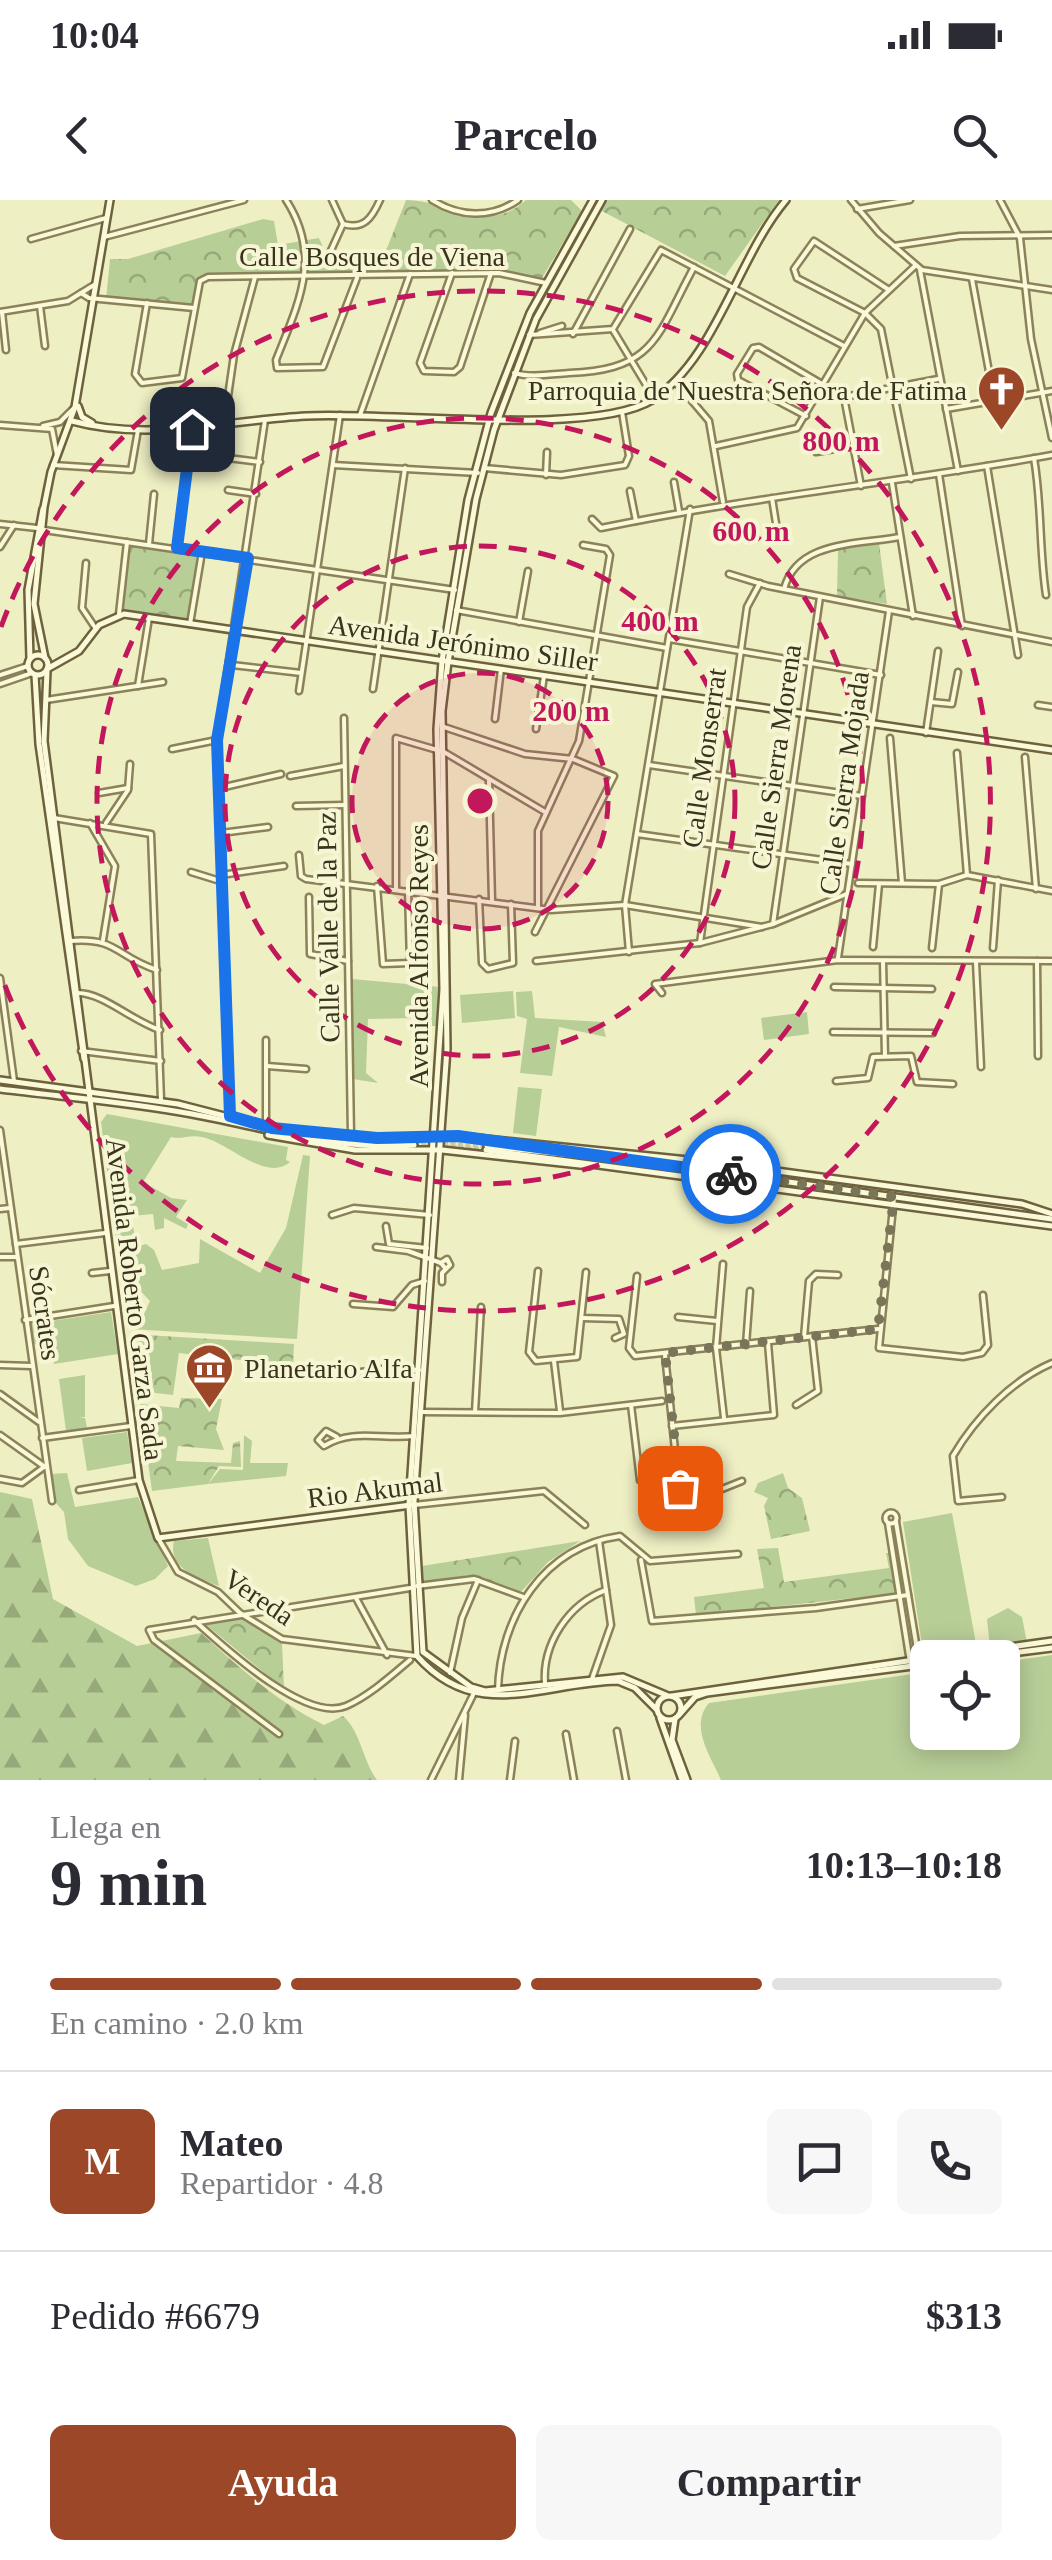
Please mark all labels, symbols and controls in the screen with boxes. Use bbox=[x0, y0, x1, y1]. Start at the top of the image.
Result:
text: 10:04 bbox=[50, 14, 139, 56]
icon: back bbox=[50, 108, 105, 163]
icon: search bbox=[947, 108, 1002, 163]
text: Parcelo bbox=[454, 110, 598, 160]
street label: Calle Bosques de Viena bbox=[239, 241, 506, 272]
church icon: Parroquia de Nuestra Señora de Fatima bbox=[976, 364, 1028, 432]
place label: Parroquia de Nuestra Señora de Fatima bbox=[528, 375, 968, 406]
pin bbox=[150, 387, 235, 472]
icon: home bbox=[165, 402, 220, 457]
text: 800 m bbox=[802, 424, 880, 457]
text: 600 m bbox=[712, 514, 790, 547]
text: 400 m bbox=[621, 604, 699, 637]
street label: Avenida Jerónimo Siller bbox=[326, 609, 600, 677]
street label: Calle Sierra Morena bbox=[745, 642, 807, 872]
street label: Calle Monserrat bbox=[676, 666, 732, 850]
street label: Calle Sierra Mojada bbox=[813, 669, 875, 897]
text: 200 m bbox=[532, 694, 610, 727]
centre of rings bbox=[462, 783, 498, 819]
street label: Calle Valle de la Paz bbox=[310, 811, 346, 1043]
street label: Avenida Alfonso Reyes bbox=[403, 824, 434, 1088]
courier bbox=[681, 1124, 781, 1224]
street label: Avenida Roberto Garza Sada bbox=[100, 1136, 170, 1463]
icon: bike bbox=[704, 1147, 759, 1202]
street label: Sócrates bbox=[23, 1264, 67, 1362]
museum icon: Planetario Alfa bbox=[183, 1342, 235, 1410]
place label: Planetario Alfa bbox=[244, 1353, 413, 1384]
pin bbox=[638, 1446, 723, 1531]
icon: bag bbox=[653, 1461, 708, 1516]
street label: Rio Akumal bbox=[306, 1466, 445, 1514]
street label: Vereda bbox=[218, 1562, 300, 1632]
map controls bbox=[910, 1640, 1020, 1750]
button: locate bbox=[910, 1640, 1020, 1750]
text: Llega en bbox=[50, 1809, 161, 1845]
text: 10:13–10:18 bbox=[806, 1844, 1002, 1886]
text: 9 min bbox=[50, 1847, 207, 1919]
text: En camino · 2.0 km bbox=[50, 2005, 303, 2041]
button: chat bbox=[767, 2109, 872, 2214]
button: phone bbox=[897, 2109, 1002, 2214]
text: Mateo bbox=[180, 2122, 283, 2164]
text: M bbox=[85, 2140, 120, 2182]
text: Repartidor · 4.8 bbox=[180, 2165, 384, 2201]
text: Pedido #6679 bbox=[50, 2295, 260, 2337]
text: $313 bbox=[926, 2295, 1002, 2337]
button: Ayuda bbox=[50, 2425, 516, 2540]
button: Compartir bbox=[536, 2425, 1002, 2540]

